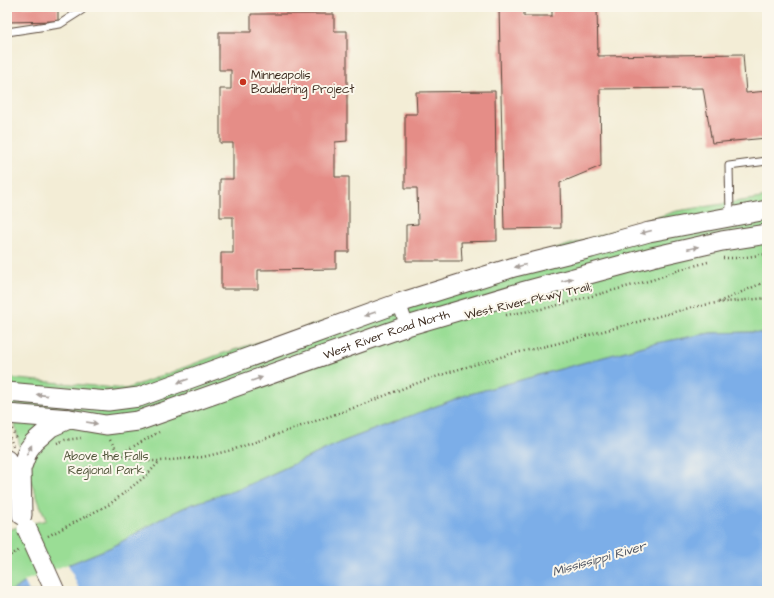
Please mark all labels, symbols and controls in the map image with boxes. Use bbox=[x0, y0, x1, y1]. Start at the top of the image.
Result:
place label: Minneapolis Bouldering Project bbox=[251, 67, 355, 99]
marker: Minneapolis Bouldering Project bbox=[238, 77, 248, 87]
one-way arrow bbox=[640, 230, 652, 236]
one-way arrow bbox=[687, 244, 699, 250]
one-way arrow bbox=[514, 263, 527, 269]
one-way arrow bbox=[561, 277, 573, 283]
street label: West River Pkwy Trail; bbox=[463, 278, 594, 325]
street label: West River Road North bbox=[321, 305, 452, 363]
one-way arrow bbox=[363, 311, 375, 317]
one-way arrow bbox=[251, 376, 263, 382]
one-way arrow bbox=[177, 378, 189, 384]
one-way arrow bbox=[36, 392, 48, 398]
one-way arrow bbox=[86, 420, 98, 426]
one-way arrow bbox=[26, 444, 33, 456]
park label: Above the Falls Regional Park bbox=[64, 448, 149, 480]
water label: Mississippi River bbox=[550, 537, 650, 581]

